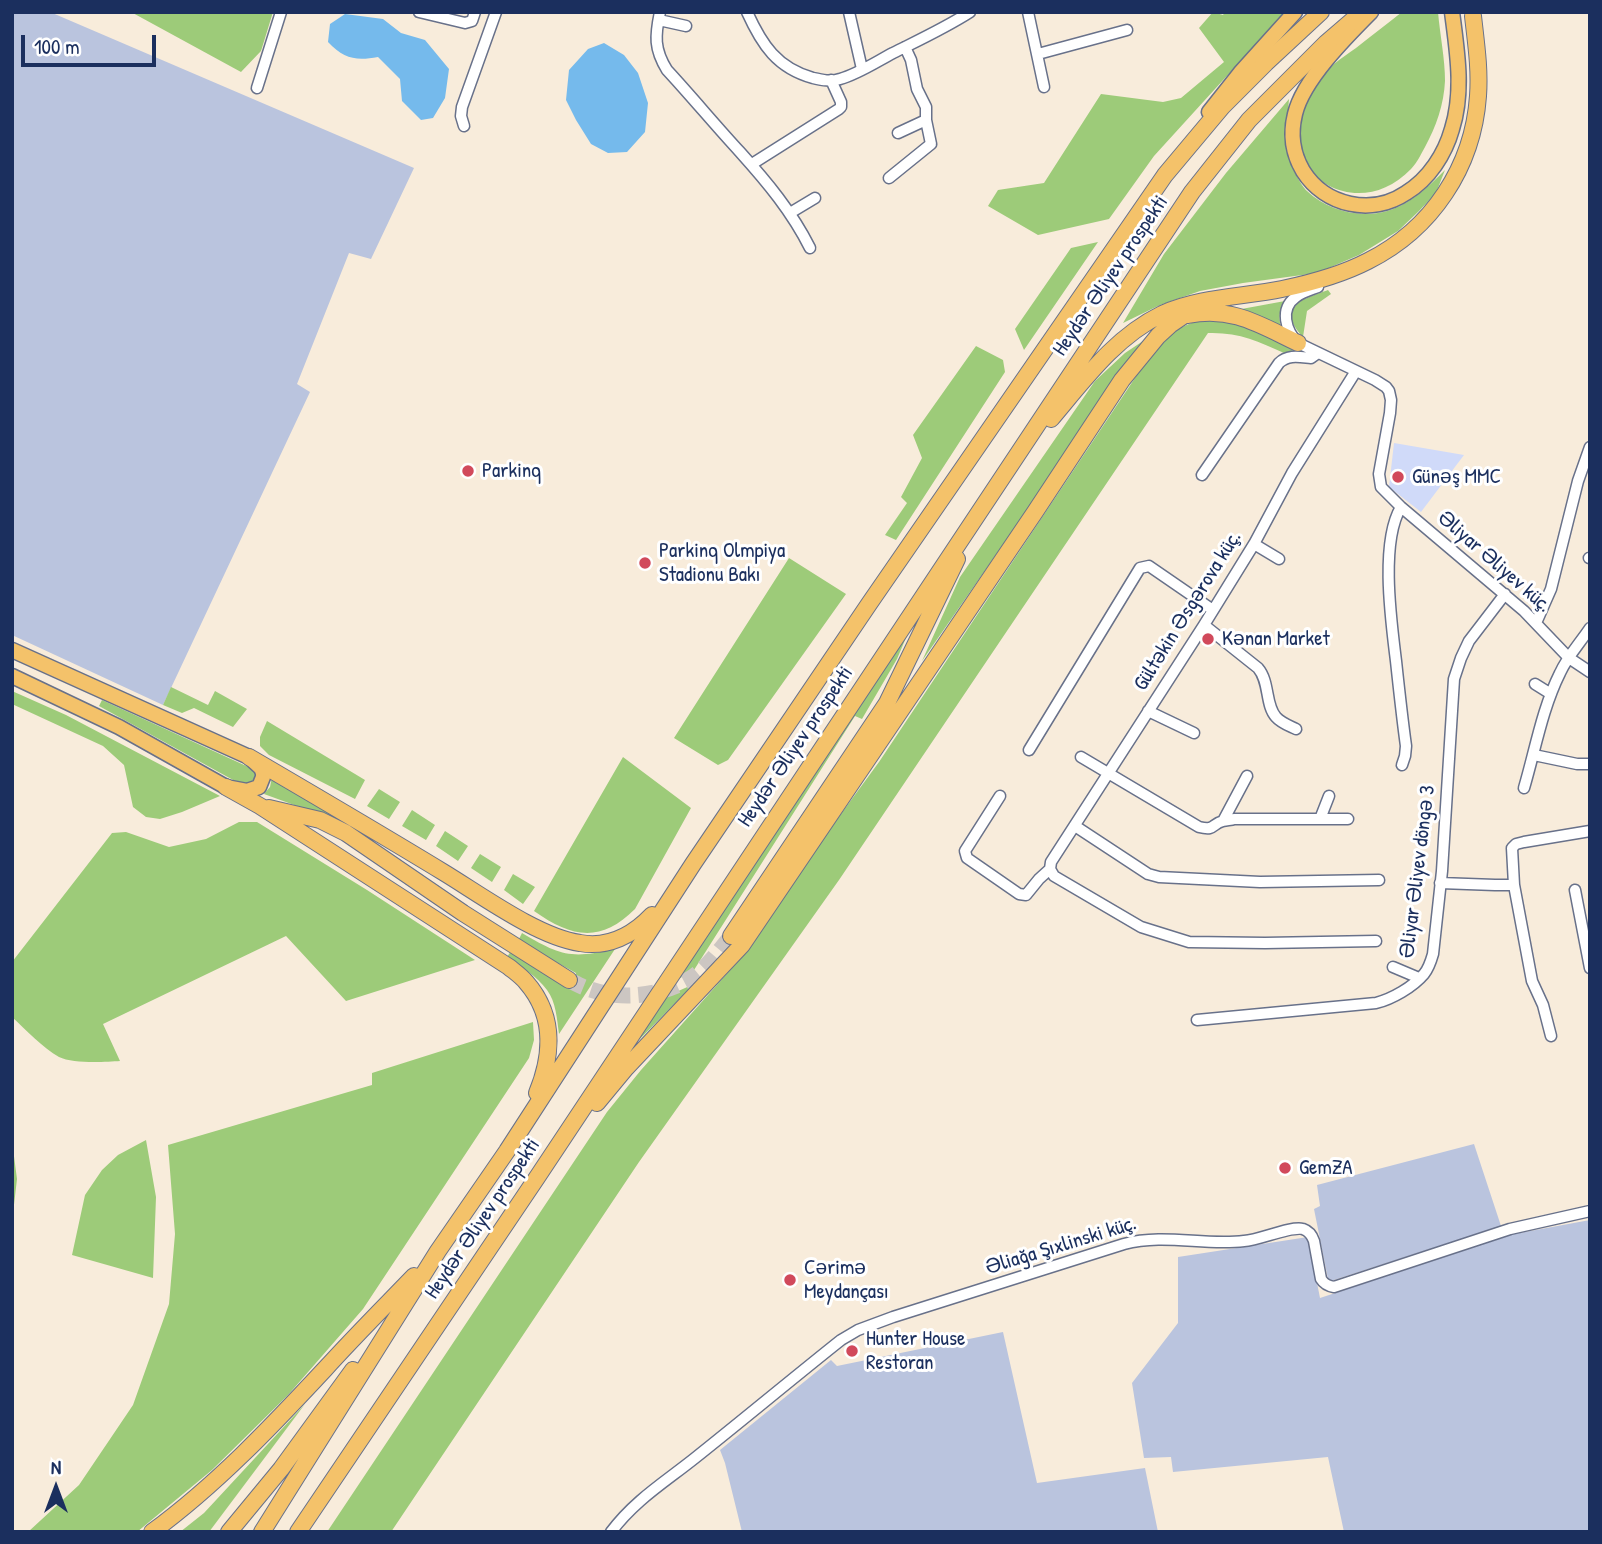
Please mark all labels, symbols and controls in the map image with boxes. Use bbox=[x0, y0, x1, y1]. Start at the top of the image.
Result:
scale bar bbox=[24, 21, 159, 65]
text: 100 m bbox=[34, 32, 80, 61]
street label: Heydər Əliyev prospekti bbox=[1048, 191, 1174, 361]
place label: Parkinq bbox=[482, 458, 541, 484]
marker: Parkinq bbox=[460, 463, 476, 479]
place label: Günəş MMC bbox=[1412, 464, 1501, 490]
marker: Günəş MMC bbox=[1390, 469, 1406, 485]
street label: Əliyar Əliyev küç. bbox=[1432, 506, 1556, 618]
street label: Gültəkin Əsgərova küç. bbox=[1129, 527, 1247, 695]
place label: Parkinq Olmpiya Stadionu Bakı bbox=[659, 538, 785, 588]
marker: Parkinq Olmpiya Stadionu Bakı bbox=[637, 555, 653, 571]
place label: Kənan Market bbox=[1222, 626, 1330, 652]
marker: Kənan Market bbox=[1200, 631, 1216, 647]
street label: Heydər Əliyev prospekti bbox=[733, 662, 859, 832]
street label: Əliyar Əliyev döngə 3 bbox=[1395, 784, 1441, 960]
street label: Heydər Əliyev prospekti bbox=[420, 1134, 546, 1304]
place label: GemZA bbox=[1299, 1155, 1353, 1181]
marker: GemZA bbox=[1277, 1160, 1293, 1176]
street label: Əliağa Şıxlinski küç. bbox=[983, 1211, 1139, 1281]
place label: Cərimə Meydançası bbox=[804, 1255, 889, 1305]
marker: Cərimə Meydançası bbox=[782, 1272, 798, 1288]
place label: Hunter House Restoran bbox=[866, 1326, 965, 1376]
marker: Hunter House Restoran bbox=[844, 1343, 860, 1359]
north arrow bbox=[21, 1453, 91, 1523]
text: N bbox=[51, 1454, 61, 1480]

